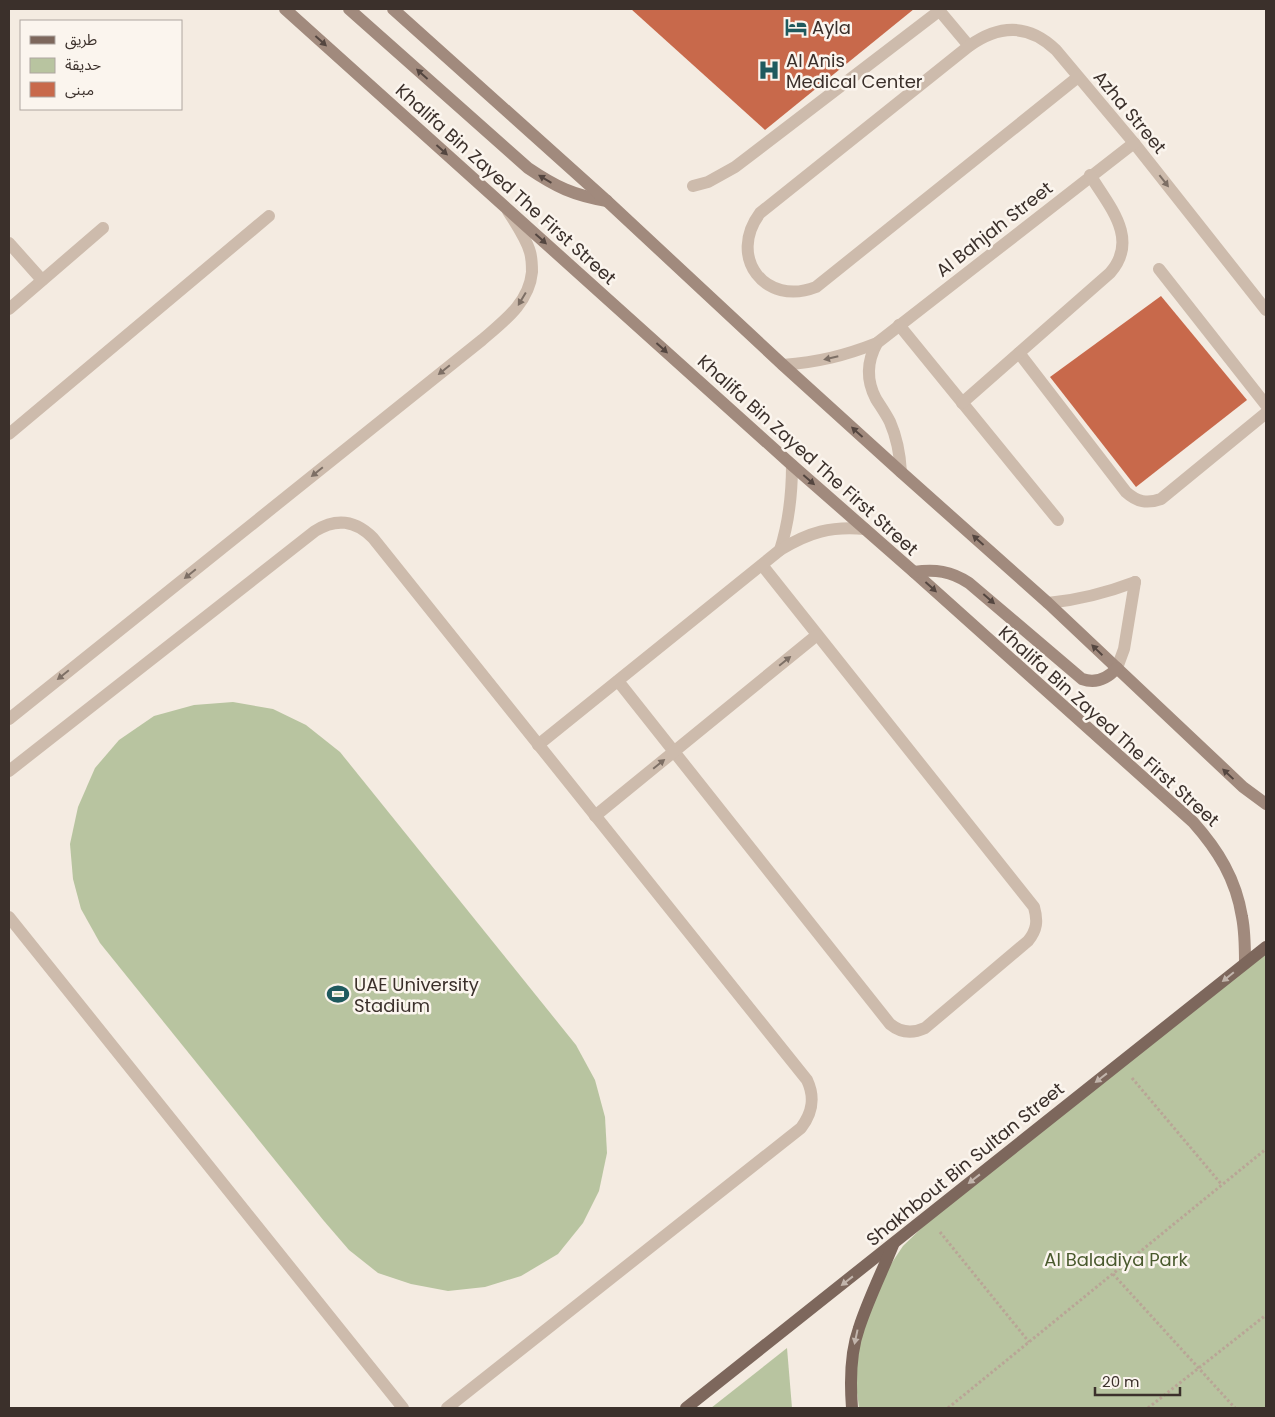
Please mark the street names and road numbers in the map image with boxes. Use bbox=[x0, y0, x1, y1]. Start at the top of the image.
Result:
street label: Azha Street bbox=[1088, 65, 1172, 159]
street label: Khalifa Bin Zayed The First Street bbox=[390, 78, 622, 290]
street label: Al Bahjah Street bbox=[930, 176, 1058, 282]
street label: Khalifa Bin Zayed The First Street bbox=[692, 349, 924, 561]
street label: Khalifa Bin Zayed The First Street bbox=[993, 620, 1225, 832]
street label: Shakhbout Bin Sultan Street bbox=[861, 1076, 1069, 1252]

